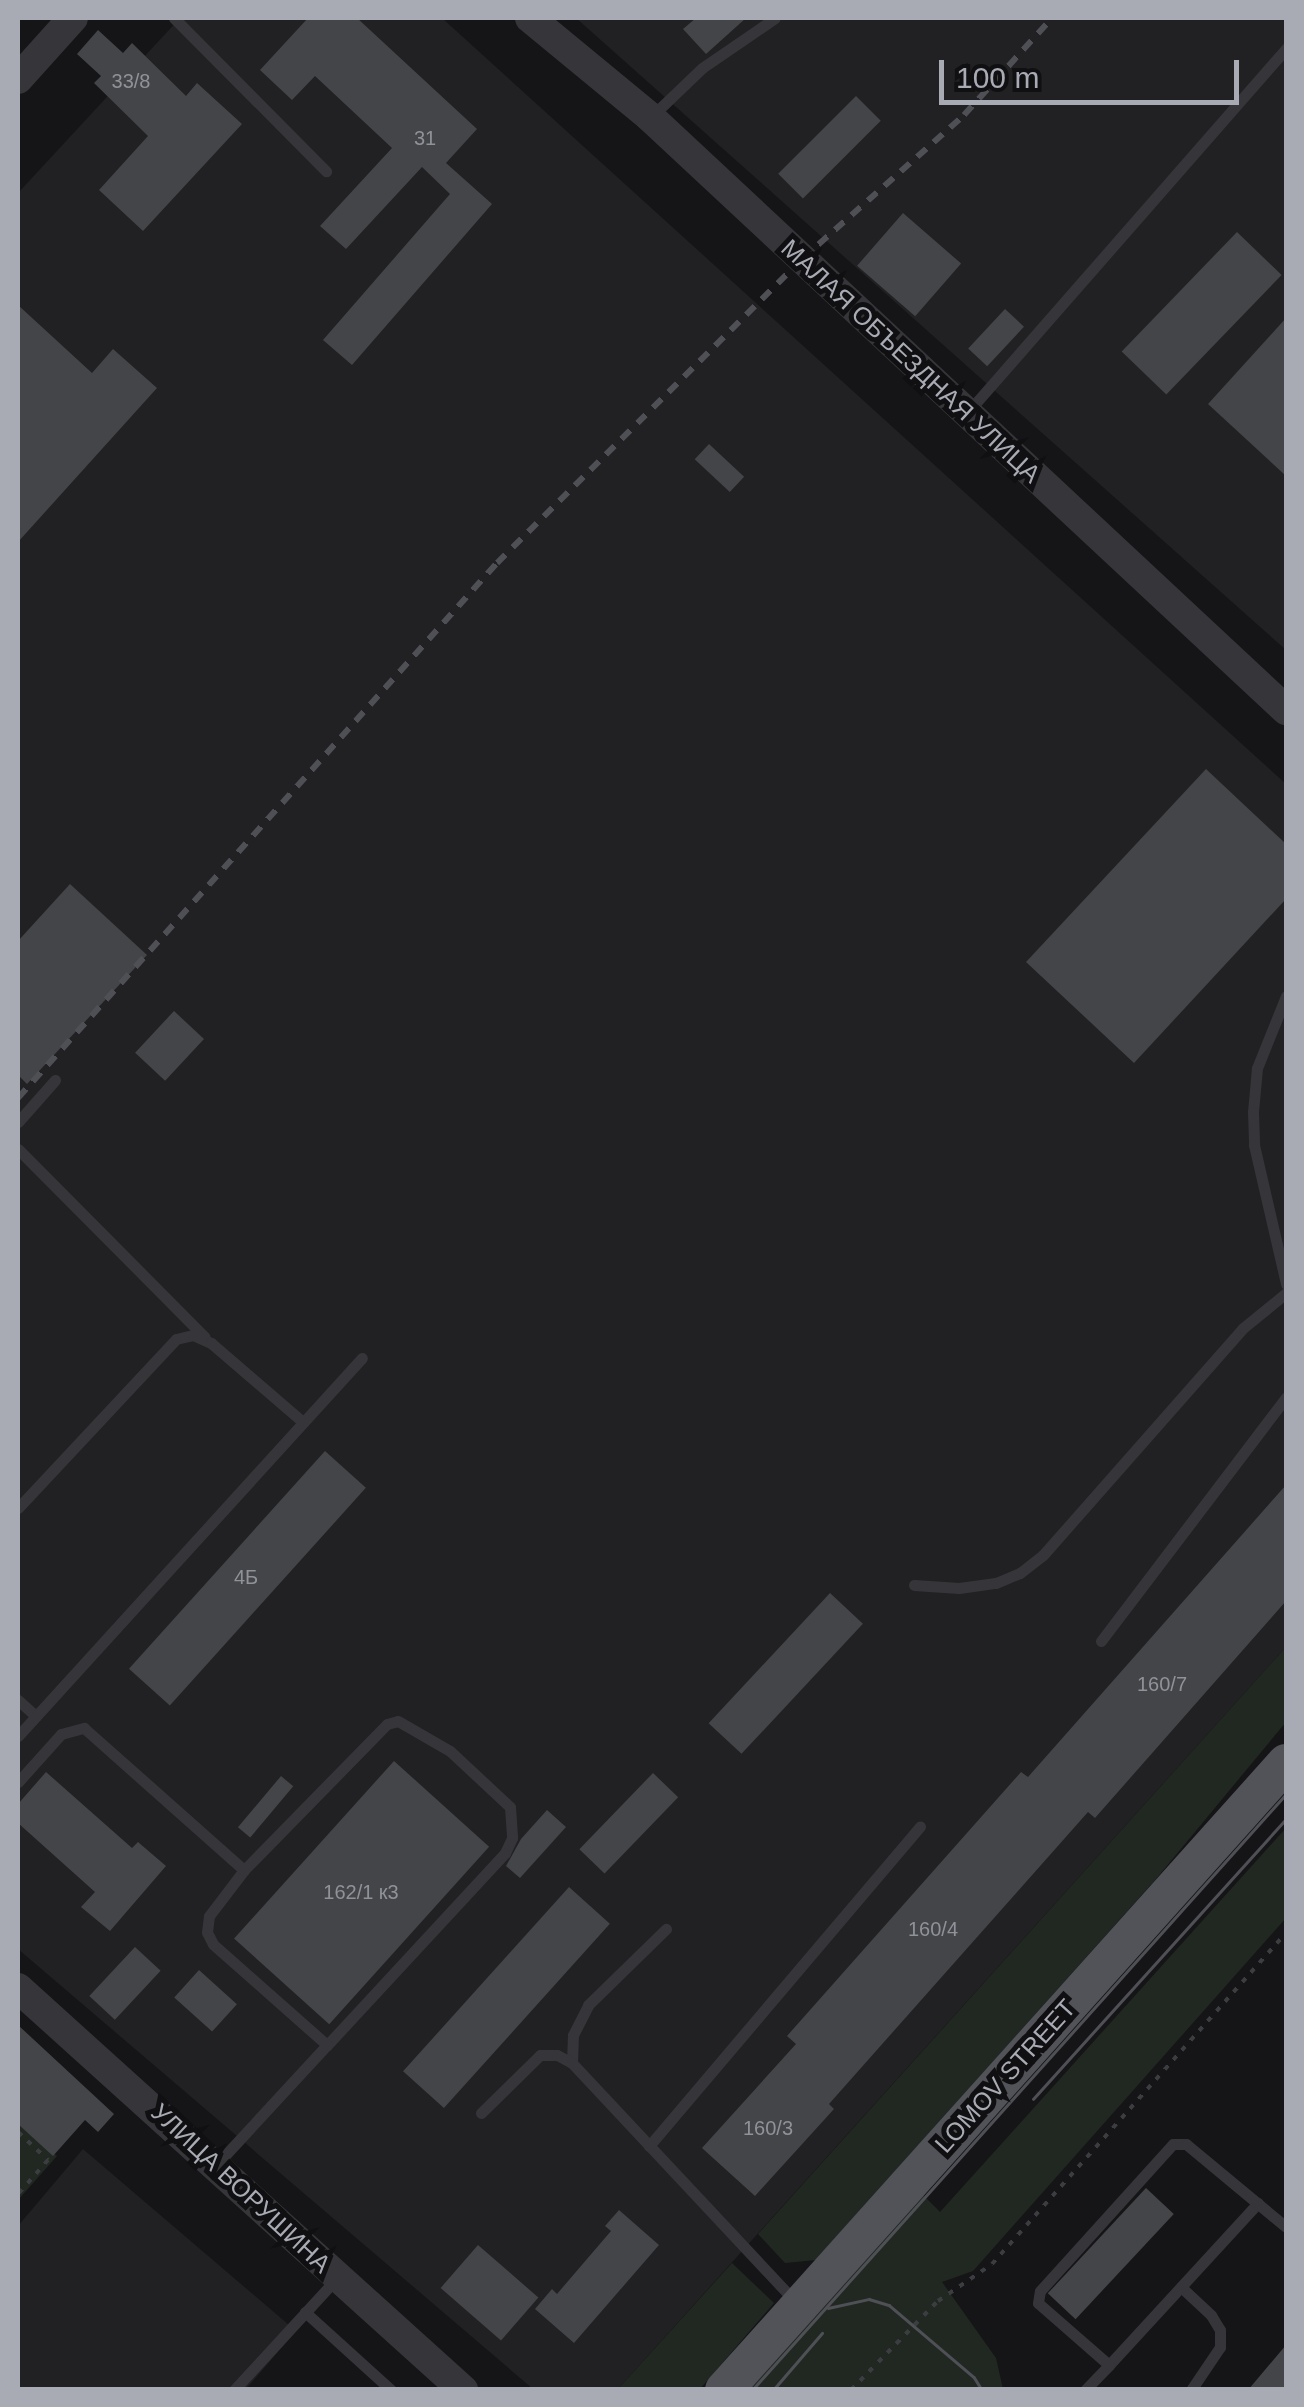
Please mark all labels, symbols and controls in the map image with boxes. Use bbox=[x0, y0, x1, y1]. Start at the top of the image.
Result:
scale bar bbox=[944, 40, 1244, 102]
text: 100 m bbox=[956, 61, 1039, 94]
house number: 33/8 bbox=[112, 69, 150, 93]
house number: 31 bbox=[414, 126, 436, 150]
street label: МАЛАЯ ОБЪЕЗДНАЯ УЛИЦА bbox=[775, 233, 1047, 489]
house number: 4Б bbox=[234, 1565, 258, 1589]
house number: 160/7 bbox=[1137, 1672, 1187, 1696]
house number: 162/1 к3 bbox=[323, 1880, 399, 1904]
house number: 160/4 bbox=[908, 1917, 958, 1941]
street label: LOMOV STREET bbox=[928, 1993, 1082, 2159]
street label: УЛИЦА ВОРУШИНА bbox=[145, 2097, 337, 2279]
house number: 160/3 bbox=[743, 2116, 793, 2140]

